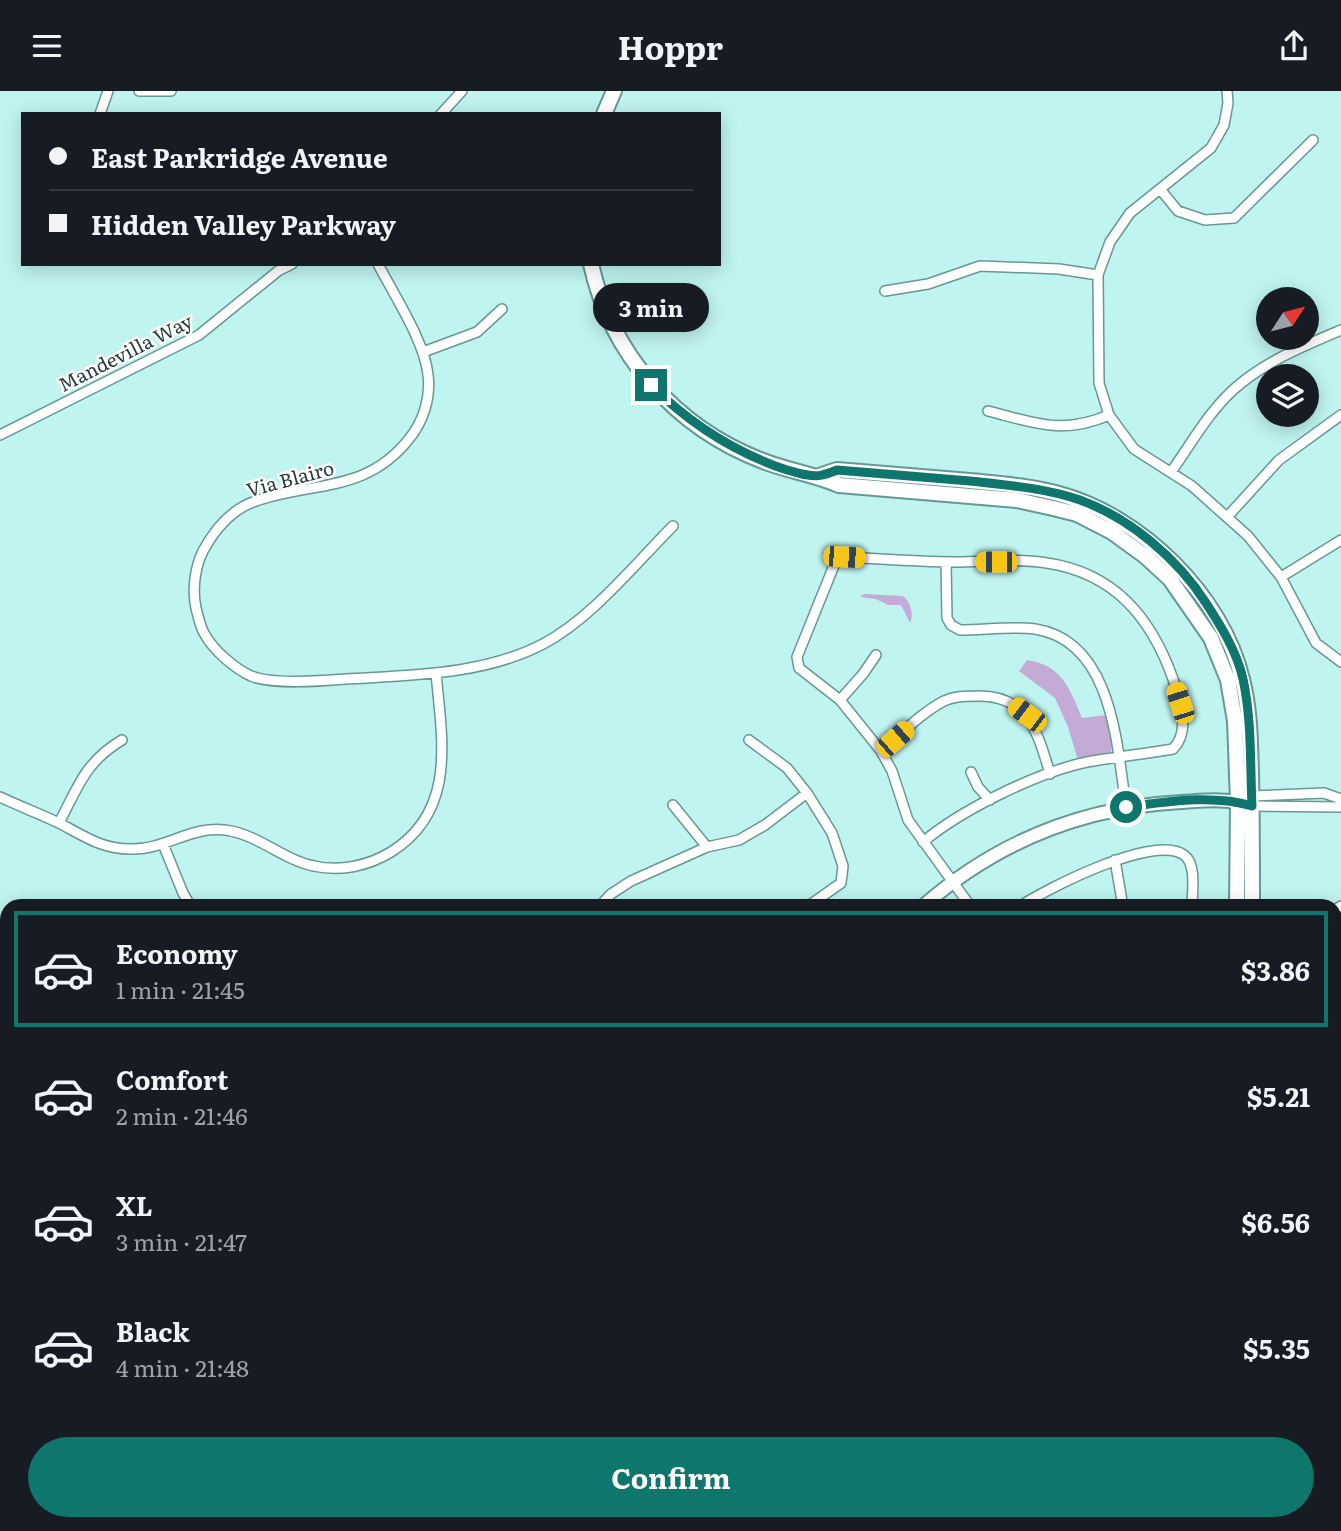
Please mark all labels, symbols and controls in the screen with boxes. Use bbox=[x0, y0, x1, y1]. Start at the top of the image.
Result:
text: Hoppr bbox=[618, 22, 723, 70]
icon: menu bbox=[28, 27, 66, 65]
icon: share bbox=[1275, 27, 1313, 65]
text: East Parkridge Avenue bbox=[91, 137, 388, 176]
text: Hidden Valley Parkway bbox=[91, 204, 396, 243]
callout: 3 min bbox=[593, 283, 709, 333]
north arrow bbox=[1256, 287, 1320, 350]
map controls bbox=[1256, 287, 1319, 427]
text: 3 min bbox=[619, 290, 683, 324]
street label: Mandevilla Way bbox=[53, 306, 197, 398]
button: layers bbox=[1256, 364, 1319, 427]
route end bbox=[635, 369, 667, 401]
street label: Via Blairo bbox=[243, 453, 337, 503]
car bbox=[823, 545, 866, 569]
car bbox=[976, 552, 1018, 573]
car bbox=[1164, 680, 1197, 726]
car bbox=[1004, 694, 1051, 736]
car bbox=[873, 717, 918, 761]
route start bbox=[1110, 791, 1142, 823]
text: Economy bbox=[116, 933, 238, 972]
icon: car bbox=[32, 938, 95, 1001]
text: $3.86 bbox=[1241, 950, 1310, 989]
text: 1 min · 21:45 bbox=[116, 972, 245, 1006]
text: Comfort bbox=[116, 1059, 228, 1098]
icon: car bbox=[32, 1064, 95, 1127]
text: $5.21 bbox=[1247, 1076, 1310, 1115]
text: 2 min · 21:46 bbox=[116, 1098, 248, 1132]
text: XL bbox=[116, 1185, 153, 1224]
icon: car bbox=[32, 1190, 95, 1253]
text: $6.56 bbox=[1241, 1202, 1310, 1241]
text: 3 min · 21:47 bbox=[116, 1224, 247, 1258]
text: Black bbox=[116, 1311, 190, 1350]
icon: car bbox=[32, 1316, 95, 1379]
text: $5.35 bbox=[1243, 1328, 1310, 1367]
text: 4 min · 21:48 bbox=[116, 1350, 249, 1384]
button: Confirm bbox=[28, 1437, 1314, 1517]

